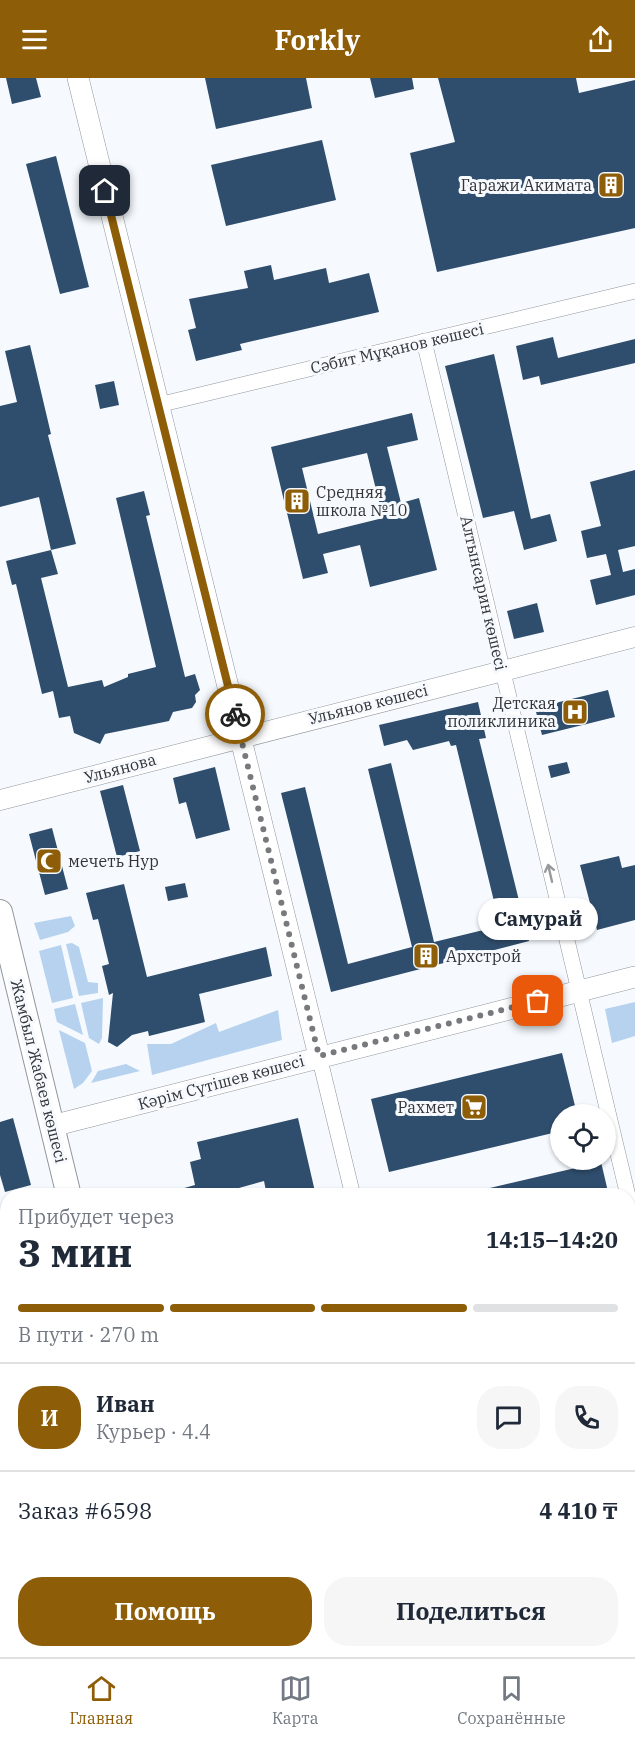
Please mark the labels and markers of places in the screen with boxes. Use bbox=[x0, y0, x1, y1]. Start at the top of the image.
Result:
pin bbox=[79, 165, 130, 216]
building icon: Гаражи Акимата bbox=[596, 170, 626, 200]
place label: Гаражи Акимата bbox=[461, 175, 592, 195]
place label: Средняя школа №10 bbox=[316, 482, 407, 520]
building icon: Средняя школа №10 bbox=[282, 486, 312, 516]
place label: Детская поликлиника bbox=[447, 693, 556, 731]
hospital icon: Детская поликлиника bbox=[560, 697, 590, 727]
mosque icon: мечеть Нур bbox=[34, 846, 64, 876]
place label: мечеть Нур bbox=[68, 851, 159, 871]
callout: Самурай bbox=[478, 899, 598, 941]
building icon: Архстрой bbox=[411, 941, 441, 971]
place label: Архстрой bbox=[446, 946, 521, 966]
pin bbox=[512, 975, 563, 1026]
supermarket icon: Рахмет bbox=[459, 1092, 489, 1122]
place label: Рахмет bbox=[398, 1097, 454, 1117]

